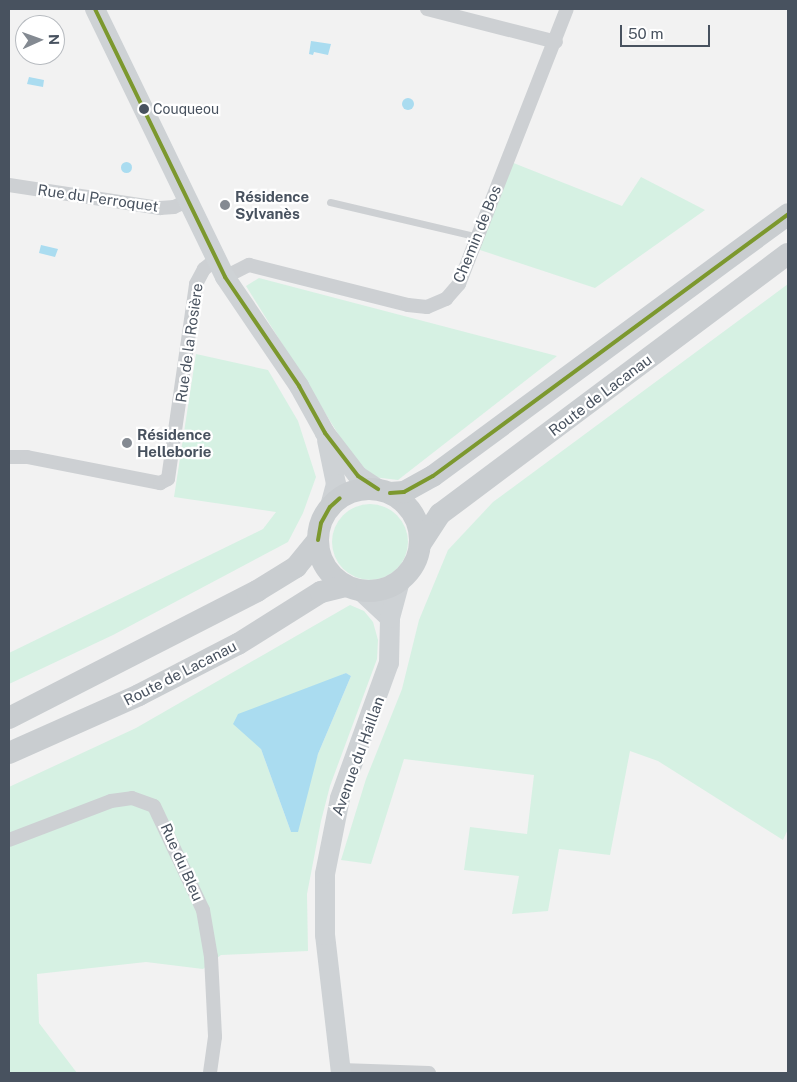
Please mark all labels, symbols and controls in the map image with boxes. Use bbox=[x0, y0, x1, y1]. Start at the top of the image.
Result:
north arrow bbox=[15, 15, 65, 65]
scale bar bbox=[622, 15, 712, 47]
text: 50 m bbox=[628, 25, 663, 42]
text: N bbox=[46, 34, 62, 45]
place label: Couqueou bbox=[153, 101, 219, 117]
marker: Couqueou bbox=[139, 104, 149, 114]
street label: Rue du Perroquet bbox=[36, 181, 160, 215]
street label: Chemin de Bos bbox=[449, 183, 505, 285]
place label: Résidence Sylvanès bbox=[235, 187, 309, 222]
marker: Résidence Sylvanès bbox=[219, 199, 231, 211]
street label: Rue de la Rosière bbox=[172, 282, 206, 404]
street label: Route de Lacanau bbox=[545, 350, 655, 440]
place label: Résidence Helleborie bbox=[137, 425, 211, 460]
marker: Résidence Helleborie bbox=[121, 437, 133, 449]
street label: Route de Lacanau bbox=[120, 637, 240, 709]
street label: Avenue du Haillan bbox=[328, 694, 388, 818]
street label: Rue du Bleu bbox=[157, 820, 207, 904]

